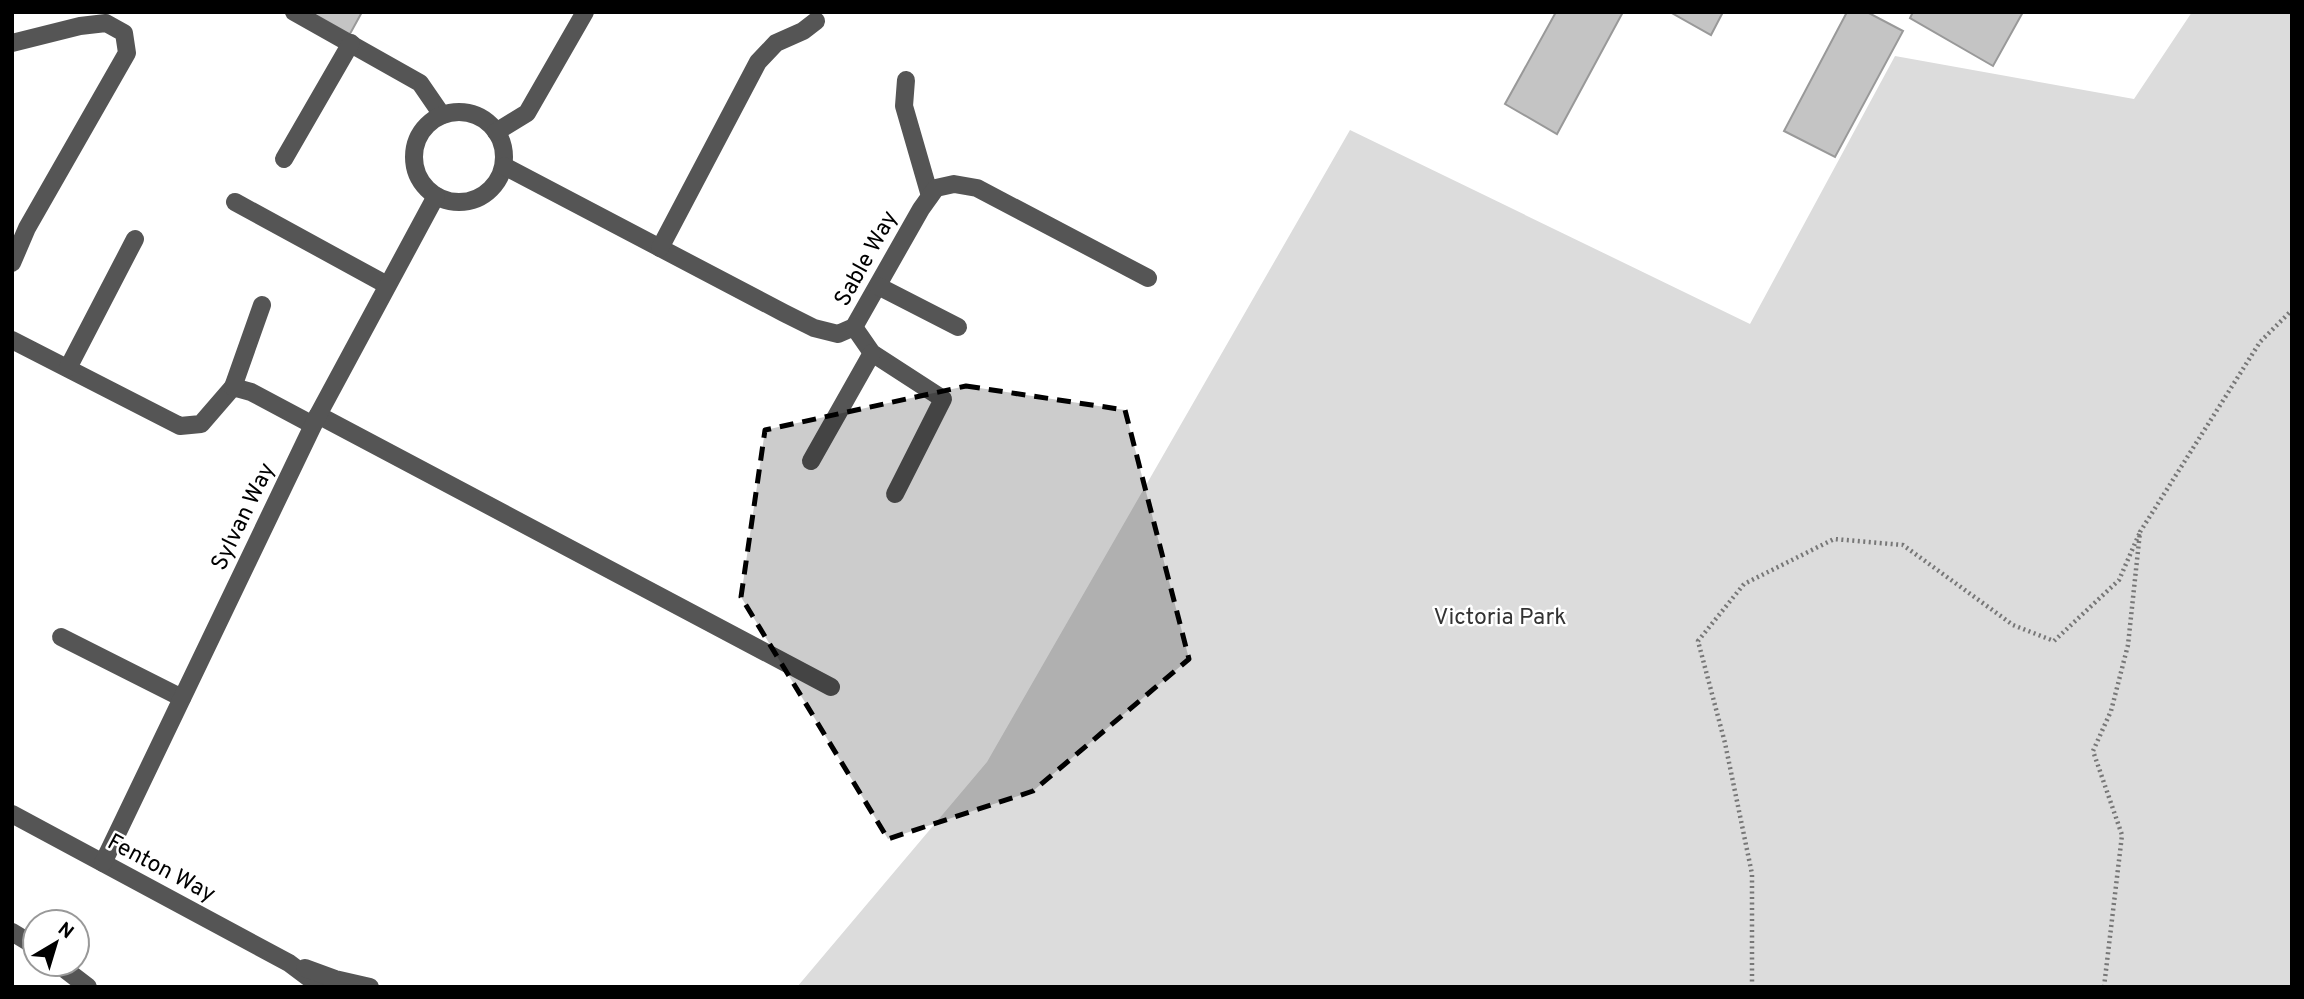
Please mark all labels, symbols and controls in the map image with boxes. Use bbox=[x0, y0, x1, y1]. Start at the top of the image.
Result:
street label: Sable Way bbox=[829, 206, 905, 312]
street label: Sylvan Way bbox=[206, 459, 283, 576]
park label: Victoria Park bbox=[1434, 604, 1566, 633]
street label: Fenton Way bbox=[102, 829, 220, 910]
north arrow bbox=[21, 908, 91, 978]
text: N bbox=[52, 918, 78, 945]

